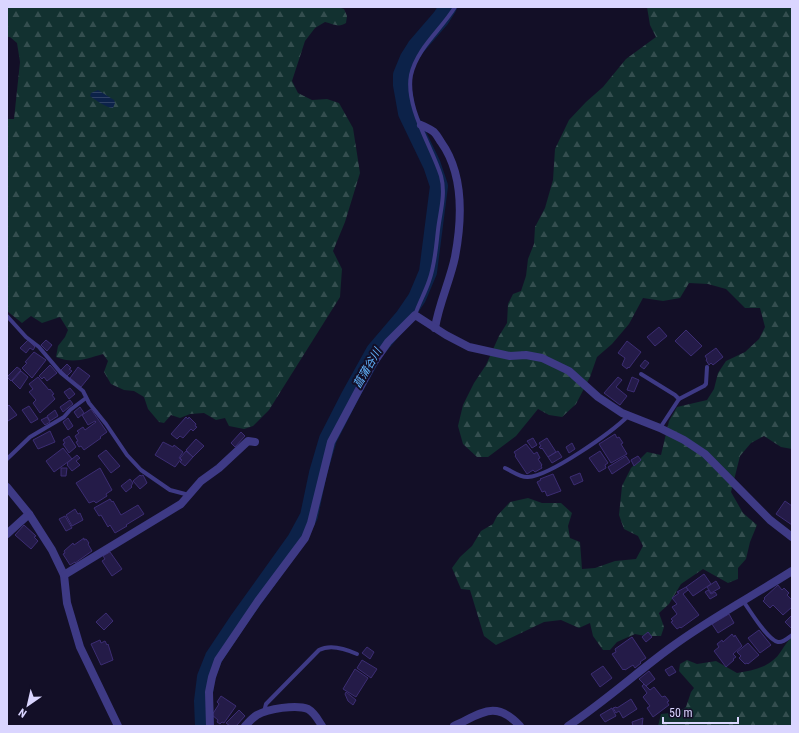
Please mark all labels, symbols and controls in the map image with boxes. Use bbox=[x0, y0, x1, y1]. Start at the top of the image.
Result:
water label: 菖蒲谷川 bbox=[351, 345, 385, 391]
north arrow bbox=[8, 685, 48, 725]
scale bar bbox=[663, 699, 738, 725]
text: N bbox=[16, 705, 29, 720]
text: 50 m bbox=[669, 706, 693, 720]

